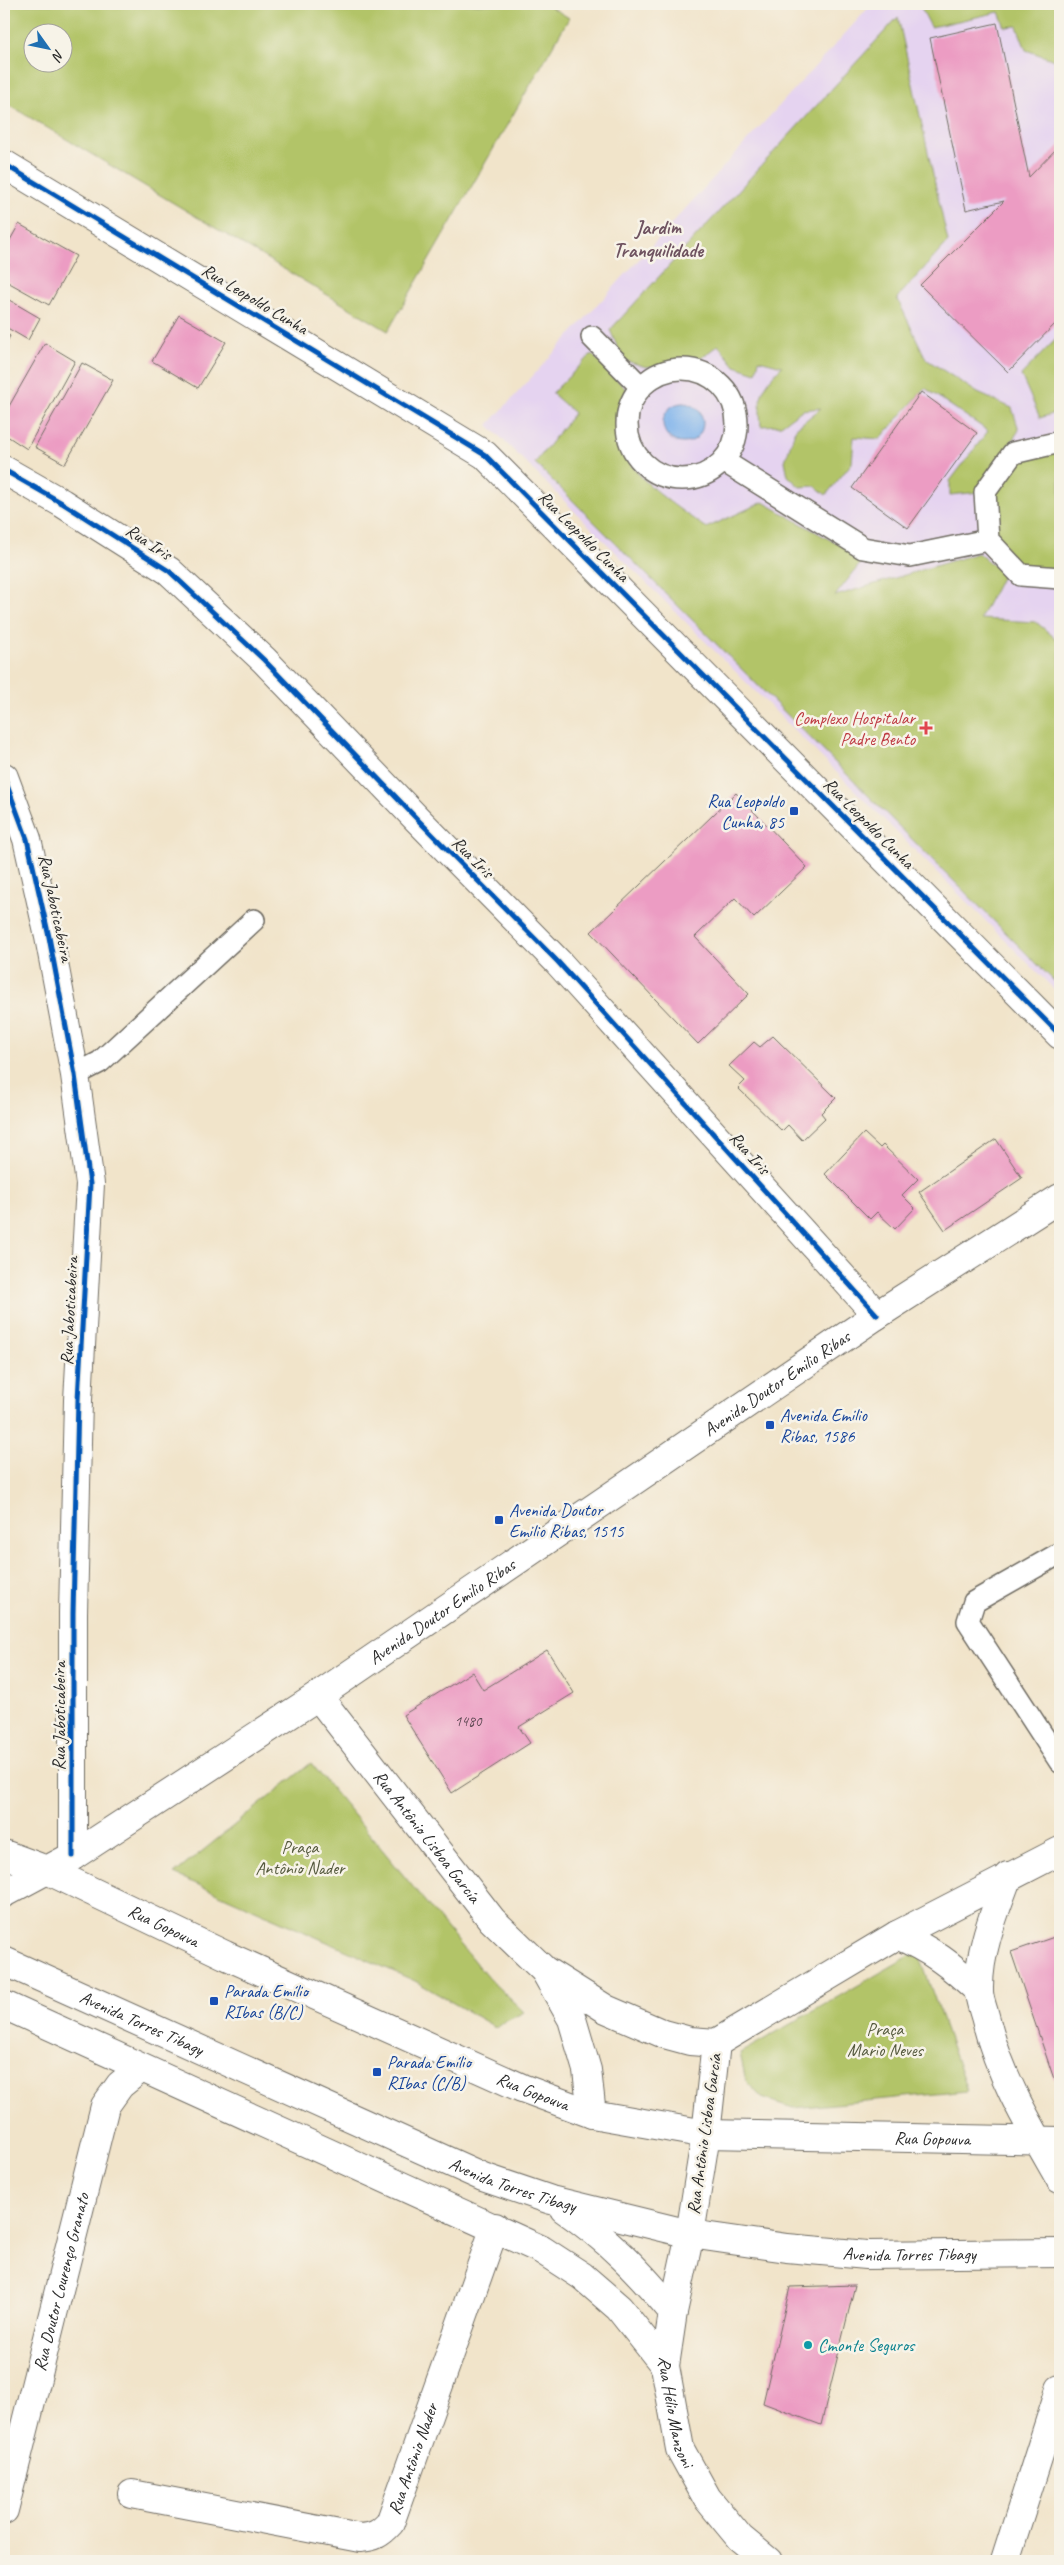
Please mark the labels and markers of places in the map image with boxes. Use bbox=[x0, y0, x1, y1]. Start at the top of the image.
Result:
place label: Complexo Hospitalar Padre Bento bbox=[794, 707, 917, 750]
marker: Complexo Hospitalar Padre Bento bbox=[919, 721, 933, 735]
place label: Rua Leopoldo Cunha, 85 bbox=[707, 790, 786, 833]
marker: Rua Leopoldo Cunha, 85 bbox=[788, 805, 800, 817]
place label: Avenida Emilio Ribas, 1586 bbox=[780, 1404, 868, 1447]
marker: Avenida Emilio Ribas, 1586 bbox=[764, 1419, 776, 1431]
place label: Avenida Doutor Emilio Ribas, 1515 bbox=[509, 1499, 625, 1542]
marker: Avenida Doutor Emilio Ribas, 1515 bbox=[493, 1514, 505, 1526]
place label: Parada Emílio RIbas (B/C) bbox=[224, 1980, 309, 2023]
marker: Parada Emílio RIbas (B/C) bbox=[208, 1995, 220, 2007]
place label: Parada Emílio RIbas (C/B) bbox=[387, 2051, 472, 2094]
marker: Parada Emílio RIbas (C/B) bbox=[371, 2066, 383, 2078]
place label: Cmonte Seguros bbox=[818, 2334, 916, 2356]
marker: Cmonte Seguros bbox=[802, 2339, 814, 2351]

